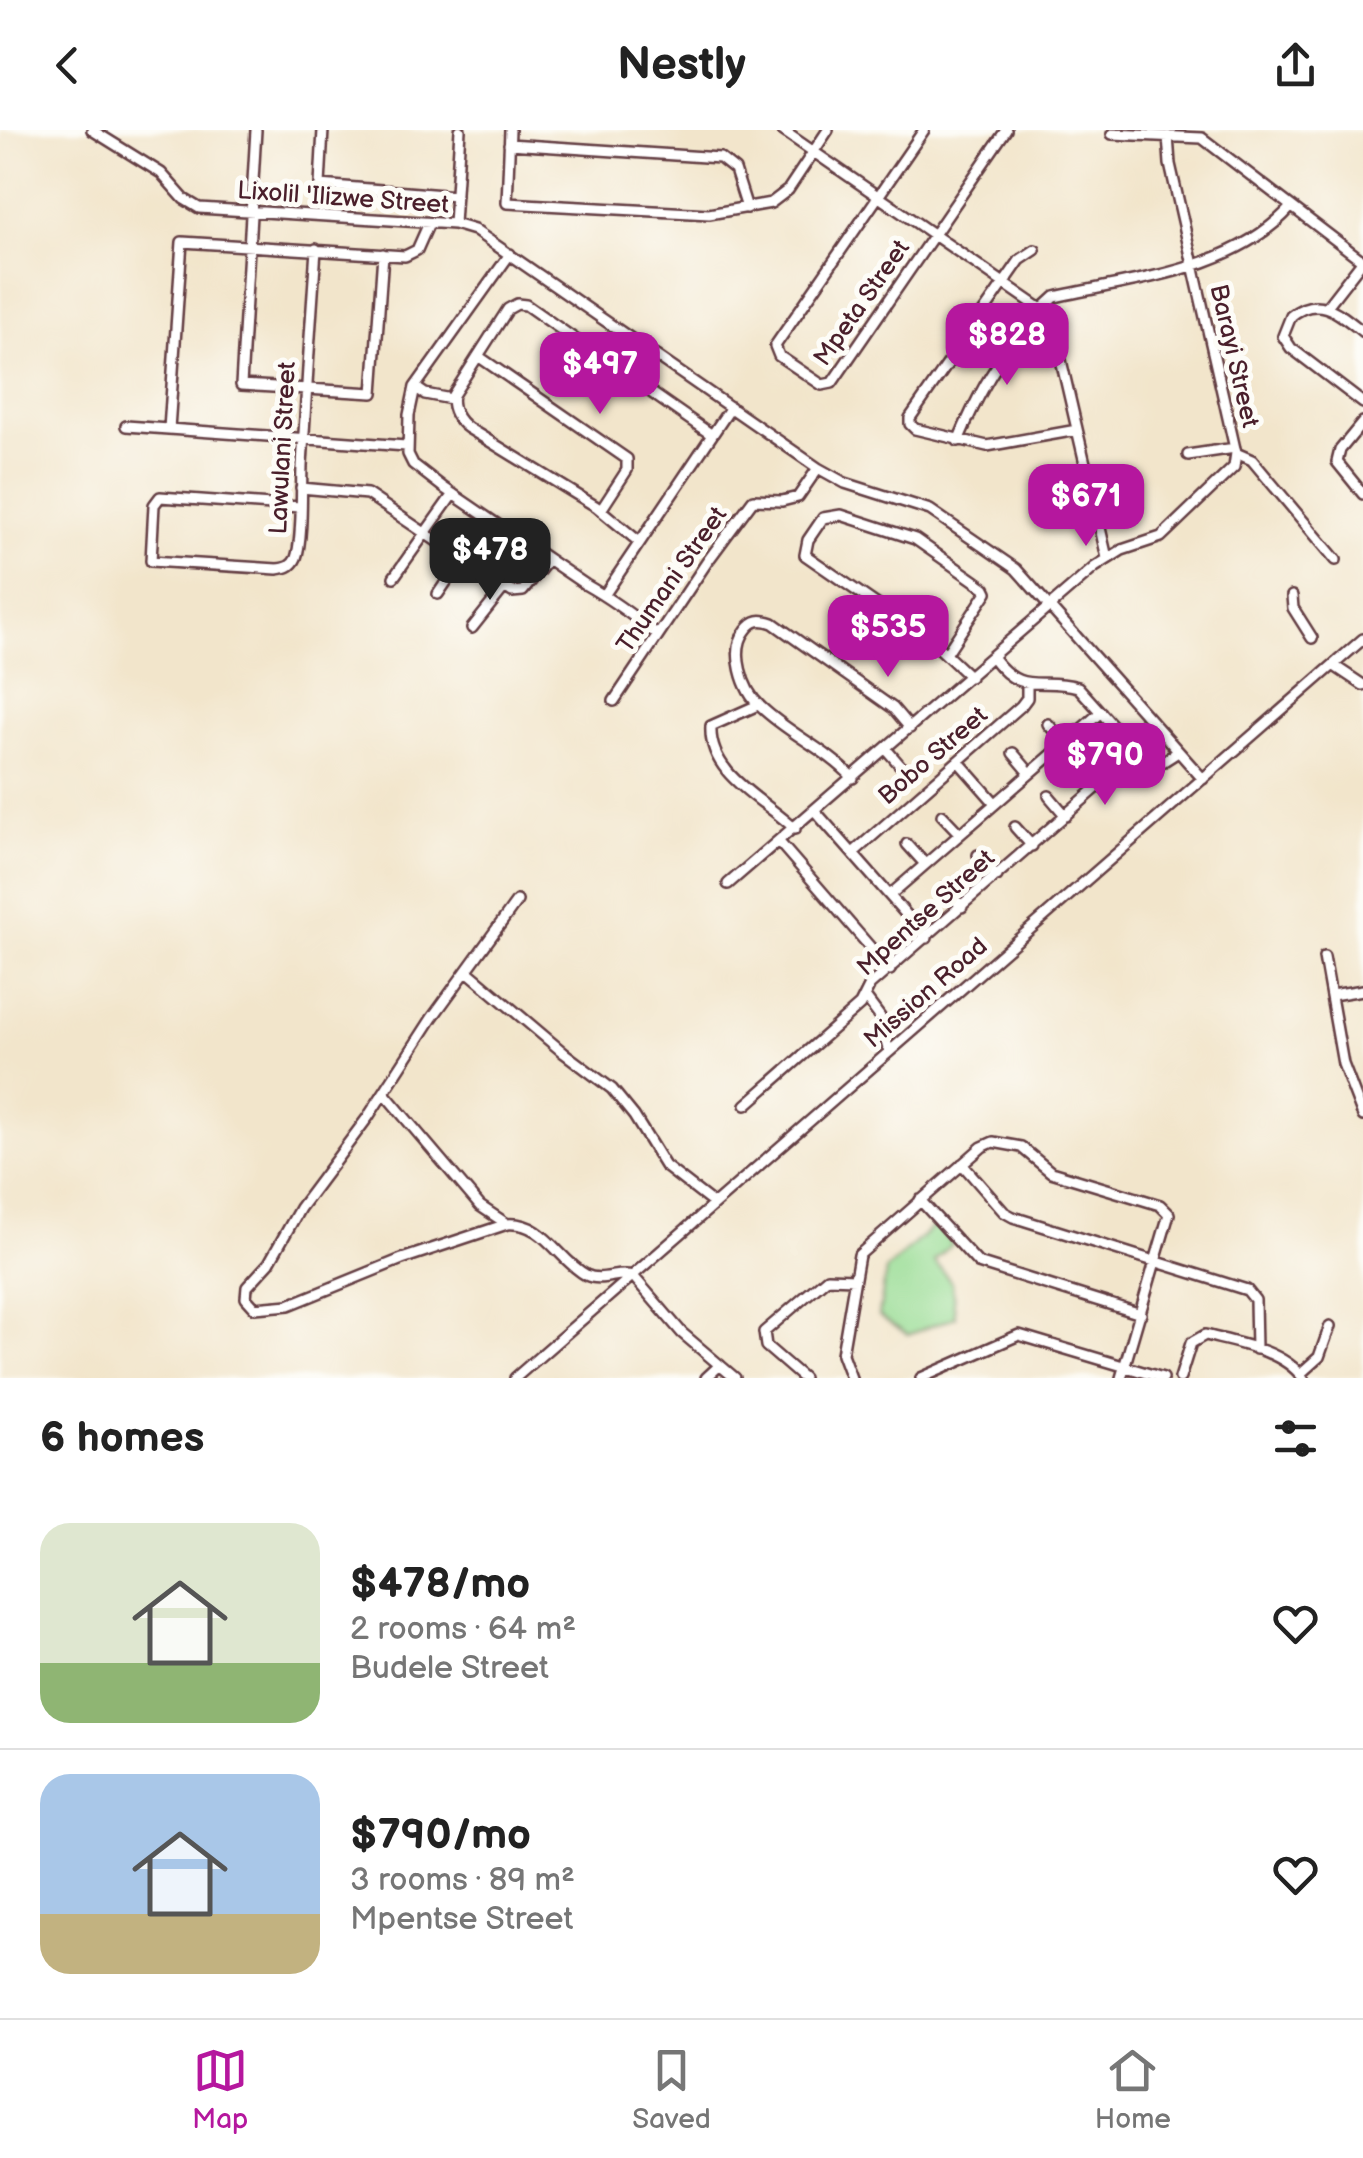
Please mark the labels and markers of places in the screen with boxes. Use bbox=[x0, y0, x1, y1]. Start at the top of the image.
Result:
pin: $828 bbox=[948, 303, 1066, 388]
pin: $497 bbox=[541, 332, 659, 417]
pin: $671 bbox=[1027, 464, 1145, 549]
pin: $478 bbox=[431, 518, 549, 603]
pin: $535 bbox=[829, 595, 947, 680]
pin: $790 bbox=[1046, 723, 1164, 808]

